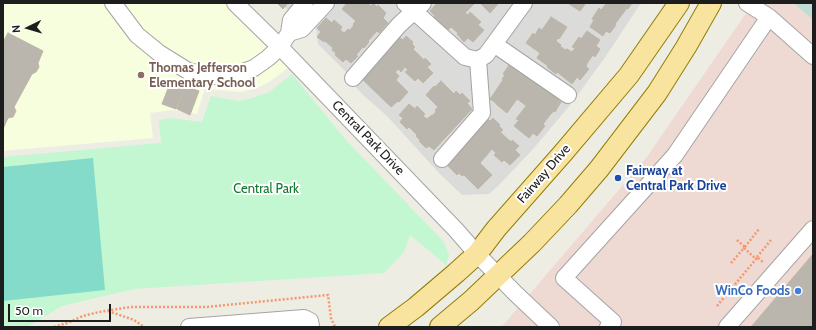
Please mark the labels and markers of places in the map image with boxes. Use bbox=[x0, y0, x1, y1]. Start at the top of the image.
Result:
place label: Thomas Jefferson Elementary School bbox=[149, 60, 256, 91]
marker: Thomas Jefferson Elementary School bbox=[136, 70, 146, 80]
place label: Fairway at Central Park Drive bbox=[626, 163, 726, 194]
marker: Fairway at Central Park Drive bbox=[613, 173, 623, 183]
place label: WinCo Foods bbox=[715, 283, 790, 299]
marker: WinCo Foods bbox=[793, 286, 803, 296]

